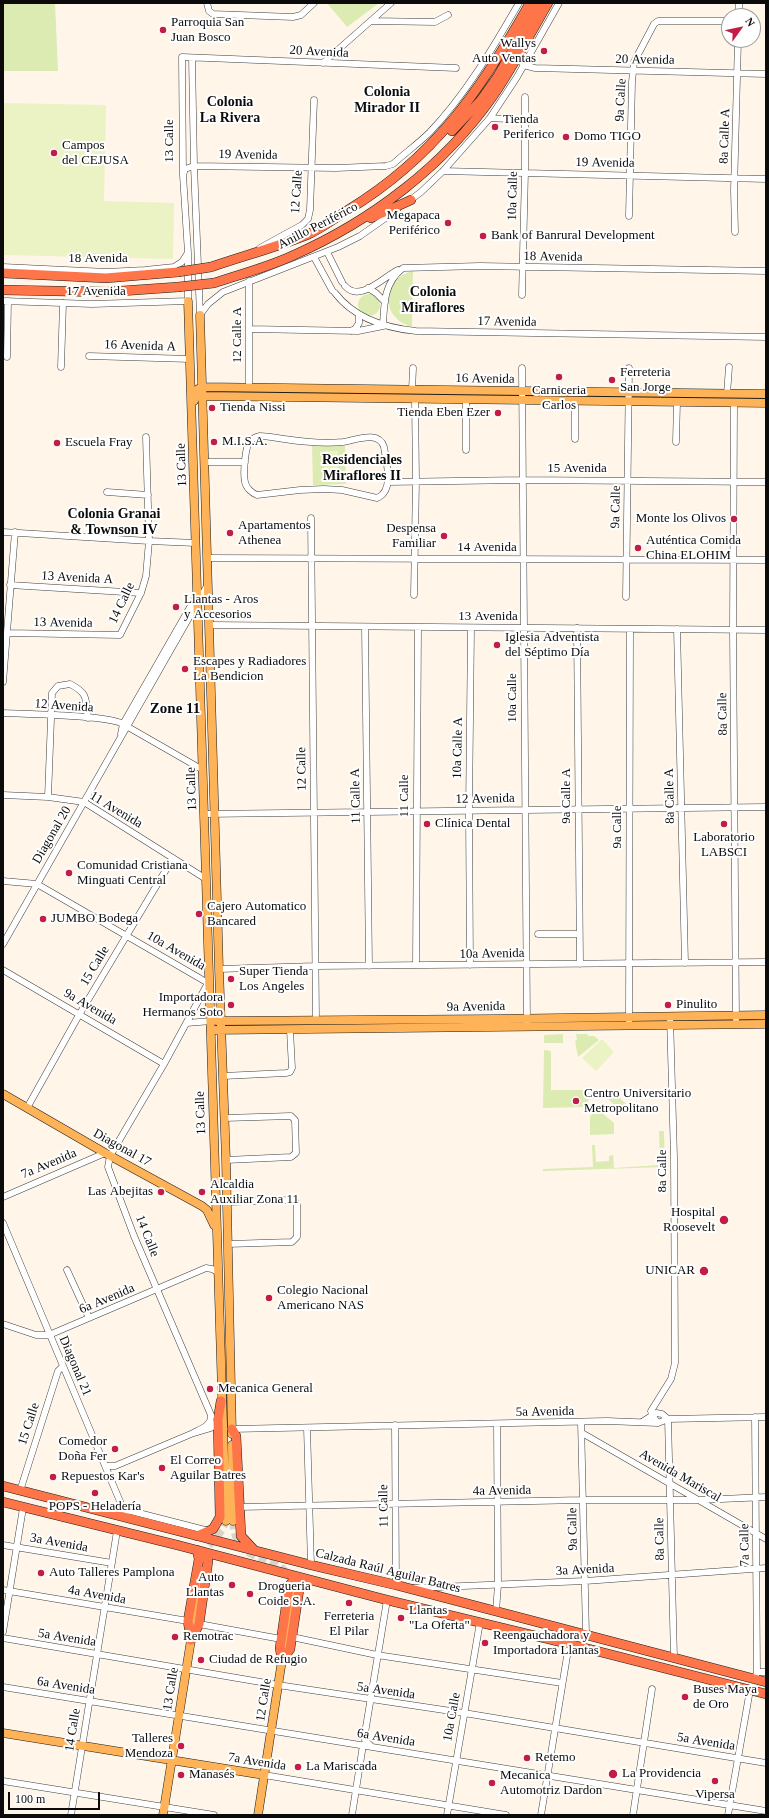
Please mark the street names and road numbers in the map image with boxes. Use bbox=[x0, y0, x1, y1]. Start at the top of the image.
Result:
street label: 20 Avenida bbox=[289, 43, 349, 61]
street label: 20 Avenida bbox=[615, 52, 675, 68]
street label: 9a Calle bbox=[612, 78, 630, 122]
street label: 8a Calle A bbox=[716, 108, 734, 164]
street label: 13 Calle bbox=[162, 119, 178, 163]
street label: 19 Avenida bbox=[218, 147, 278, 163]
street label: 19 Avenida bbox=[575, 155, 635, 171]
street label: 12 Calle bbox=[288, 170, 306, 214]
street label: 10a Calle bbox=[505, 171, 521, 221]
street label: Anillo Periférico bbox=[275, 199, 361, 253]
street label: 18 Avenida bbox=[523, 249, 583, 265]
street label: 18 Avenida bbox=[68, 251, 128, 267]
street label: 17 Avenida bbox=[66, 284, 126, 300]
street label: 12 Calle A bbox=[230, 307, 246, 363]
street label: 17 Avenida bbox=[477, 314, 537, 330]
street label: 16 Avenida A bbox=[104, 337, 176, 355]
street label: 16 Avenida bbox=[455, 371, 515, 387]
street label: 13 Calle bbox=[173, 443, 191, 487]
street label: 15 Avenida bbox=[547, 461, 607, 477]
street label: 9a Calle bbox=[608, 485, 624, 529]
street label: 14 Avenida bbox=[457, 540, 517, 556]
street label: 13 Avenida A bbox=[41, 568, 113, 588]
street label: 14 Calle bbox=[106, 580, 138, 626]
street label: 13 Avenida bbox=[458, 609, 518, 625]
street label: 13 Avenida bbox=[33, 615, 93, 631]
street label: 10a Calle bbox=[505, 673, 521, 723]
street label: 8a Calle bbox=[715, 692, 731, 736]
street label: 12 Avenida bbox=[34, 696, 94, 716]
street label: 10a Calle A bbox=[450, 717, 466, 779]
street label: 12 Calle bbox=[294, 747, 310, 791]
street label: 13 Calle bbox=[183, 767, 201, 811]
street label: 11 Calle A bbox=[348, 768, 364, 824]
street label: 9a Calle A bbox=[559, 768, 575, 824]
street label: 8a Calle A bbox=[662, 768, 678, 824]
street label: 11 Calle bbox=[397, 774, 413, 818]
street label: 11 Avenida bbox=[87, 788, 145, 832]
street label: 12 Avenida bbox=[455, 791, 515, 807]
street label: Diagonal 20 bbox=[29, 803, 75, 867]
street label: 9a Calle bbox=[610, 806, 626, 848]
street label: 10a Avenida bbox=[144, 928, 208, 974]
street label: 15 Calle bbox=[77, 943, 113, 989]
street label: 10a Avenida bbox=[459, 946, 525, 962]
street label: 9a Avenida bbox=[61, 986, 119, 1028]
street label: 9a Avenida bbox=[447, 999, 505, 1015]
street label: 13 Calle bbox=[192, 1091, 210, 1135]
street label: Diagonal 17 bbox=[90, 1126, 154, 1170]
street label: 7a Avenida bbox=[19, 1145, 79, 1183]
street label: 8a Calle bbox=[655, 1150, 671, 1192]
street label: 14 Calle bbox=[132, 1213, 162, 1259]
street label: 6a Avenida bbox=[77, 1280, 137, 1318]
street label: Diagonal 21 bbox=[55, 1334, 95, 1398]
street label: 15 Calle bbox=[15, 1401, 43, 1447]
street label: 5a Avenida bbox=[516, 1404, 574, 1420]
street label: Avenida Mariscal bbox=[636, 1446, 724, 1506]
street label: 4a Avenida bbox=[473, 1483, 531, 1499]
street label: 11 Calle bbox=[376, 1484, 392, 1528]
street label: 9a Calle bbox=[565, 1507, 581, 1551]
street label: 8a Calle bbox=[652, 1517, 668, 1561]
street label: 7a Calle bbox=[737, 1523, 753, 1567]
street label: 3a Avenida bbox=[29, 1530, 89, 1556]
street label: Calzada Raúl Aguilar Batres bbox=[314, 1545, 462, 1597]
street label: 3a Avenida bbox=[555, 1561, 615, 1579]
street label: 4a Avenida bbox=[67, 1582, 127, 1608]
street label: 5a Avenida bbox=[37, 1626, 97, 1650]
street label: 13 Calle bbox=[160, 1666, 182, 1712]
street label: 6a Avenida bbox=[36, 1674, 96, 1698]
street label: 12 Calle bbox=[253, 1677, 275, 1723]
street label: 5a Avenida bbox=[356, 1679, 416, 1703]
street label: 10a Calle bbox=[440, 1691, 464, 1743]
street label: 14 Calle bbox=[62, 1707, 84, 1753]
street label: 6a Avenida bbox=[356, 1726, 416, 1750]
street label: 5a Avenida bbox=[676, 1730, 736, 1754]
street label: 7a Avenida bbox=[227, 1750, 287, 1774]

